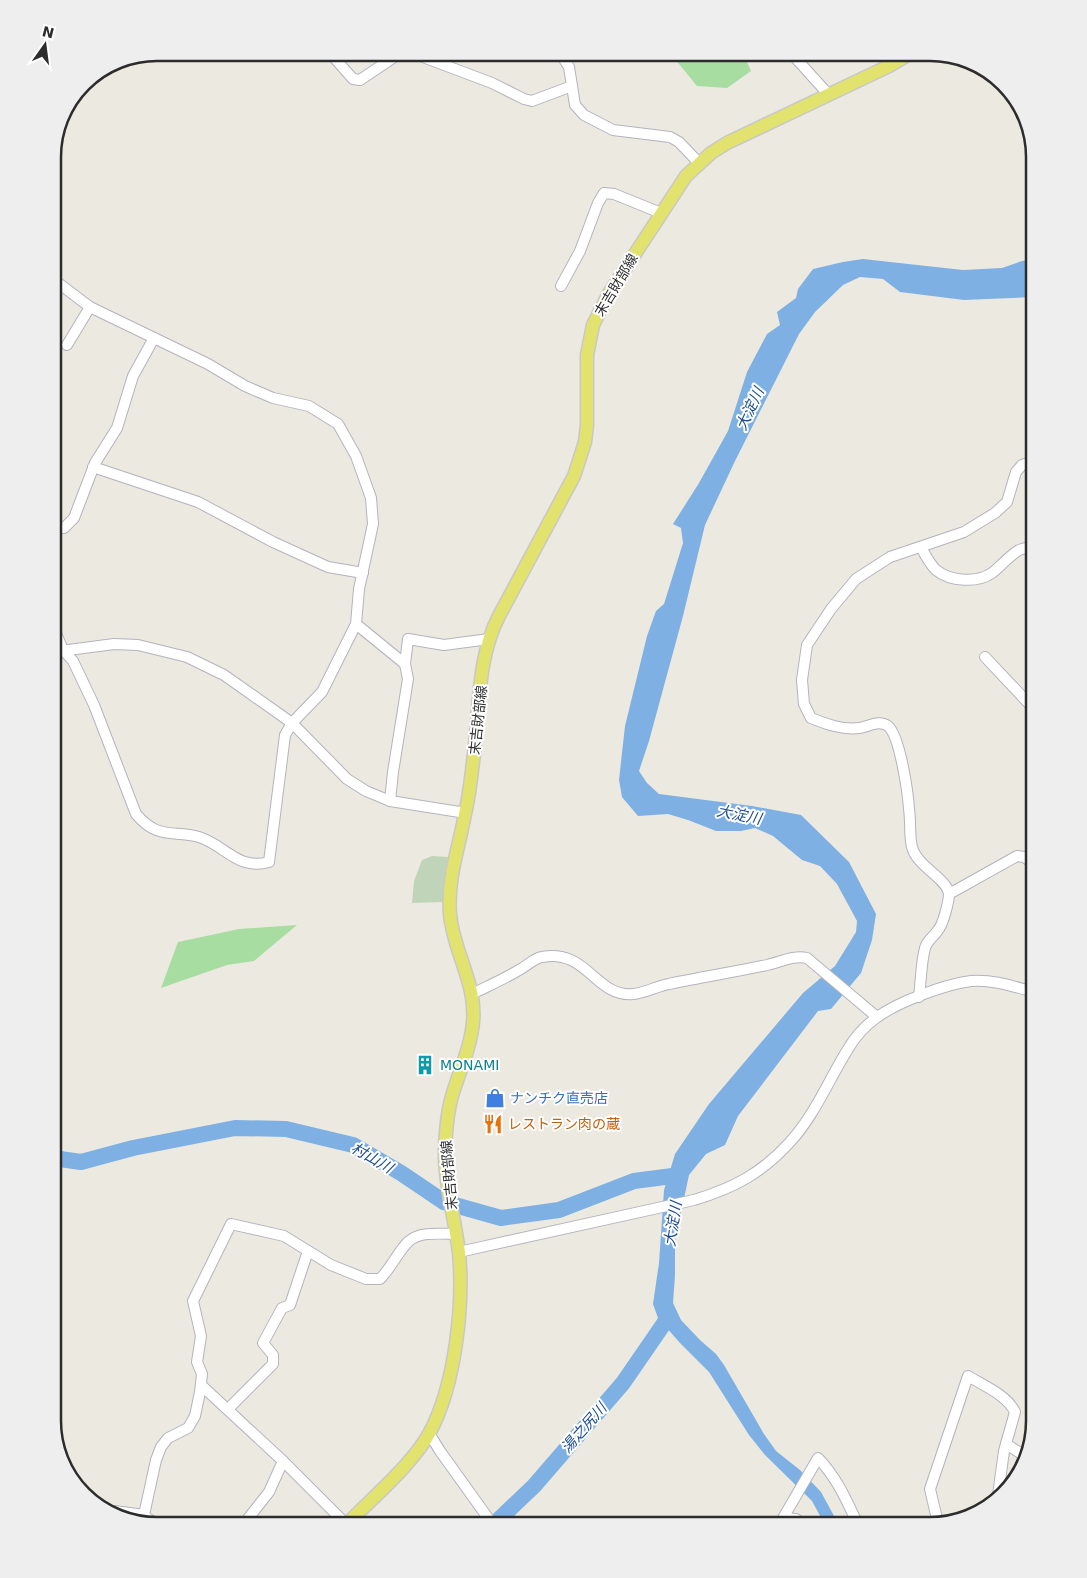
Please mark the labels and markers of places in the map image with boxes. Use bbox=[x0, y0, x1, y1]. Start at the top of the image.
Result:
building icon: MONAMI bbox=[414, 1054, 436, 1076]
place label: MONAMI bbox=[440, 1057, 499, 1073]
shop icon: ナンチク直売店 bbox=[484, 1087, 506, 1109]
place label: ナンチク直売店 bbox=[510, 1090, 608, 1106]
restaurant icon: レストラン肉の蔵 bbox=[482, 1113, 504, 1135]
place label: レストラン肉の蔵 bbox=[508, 1116, 620, 1132]

